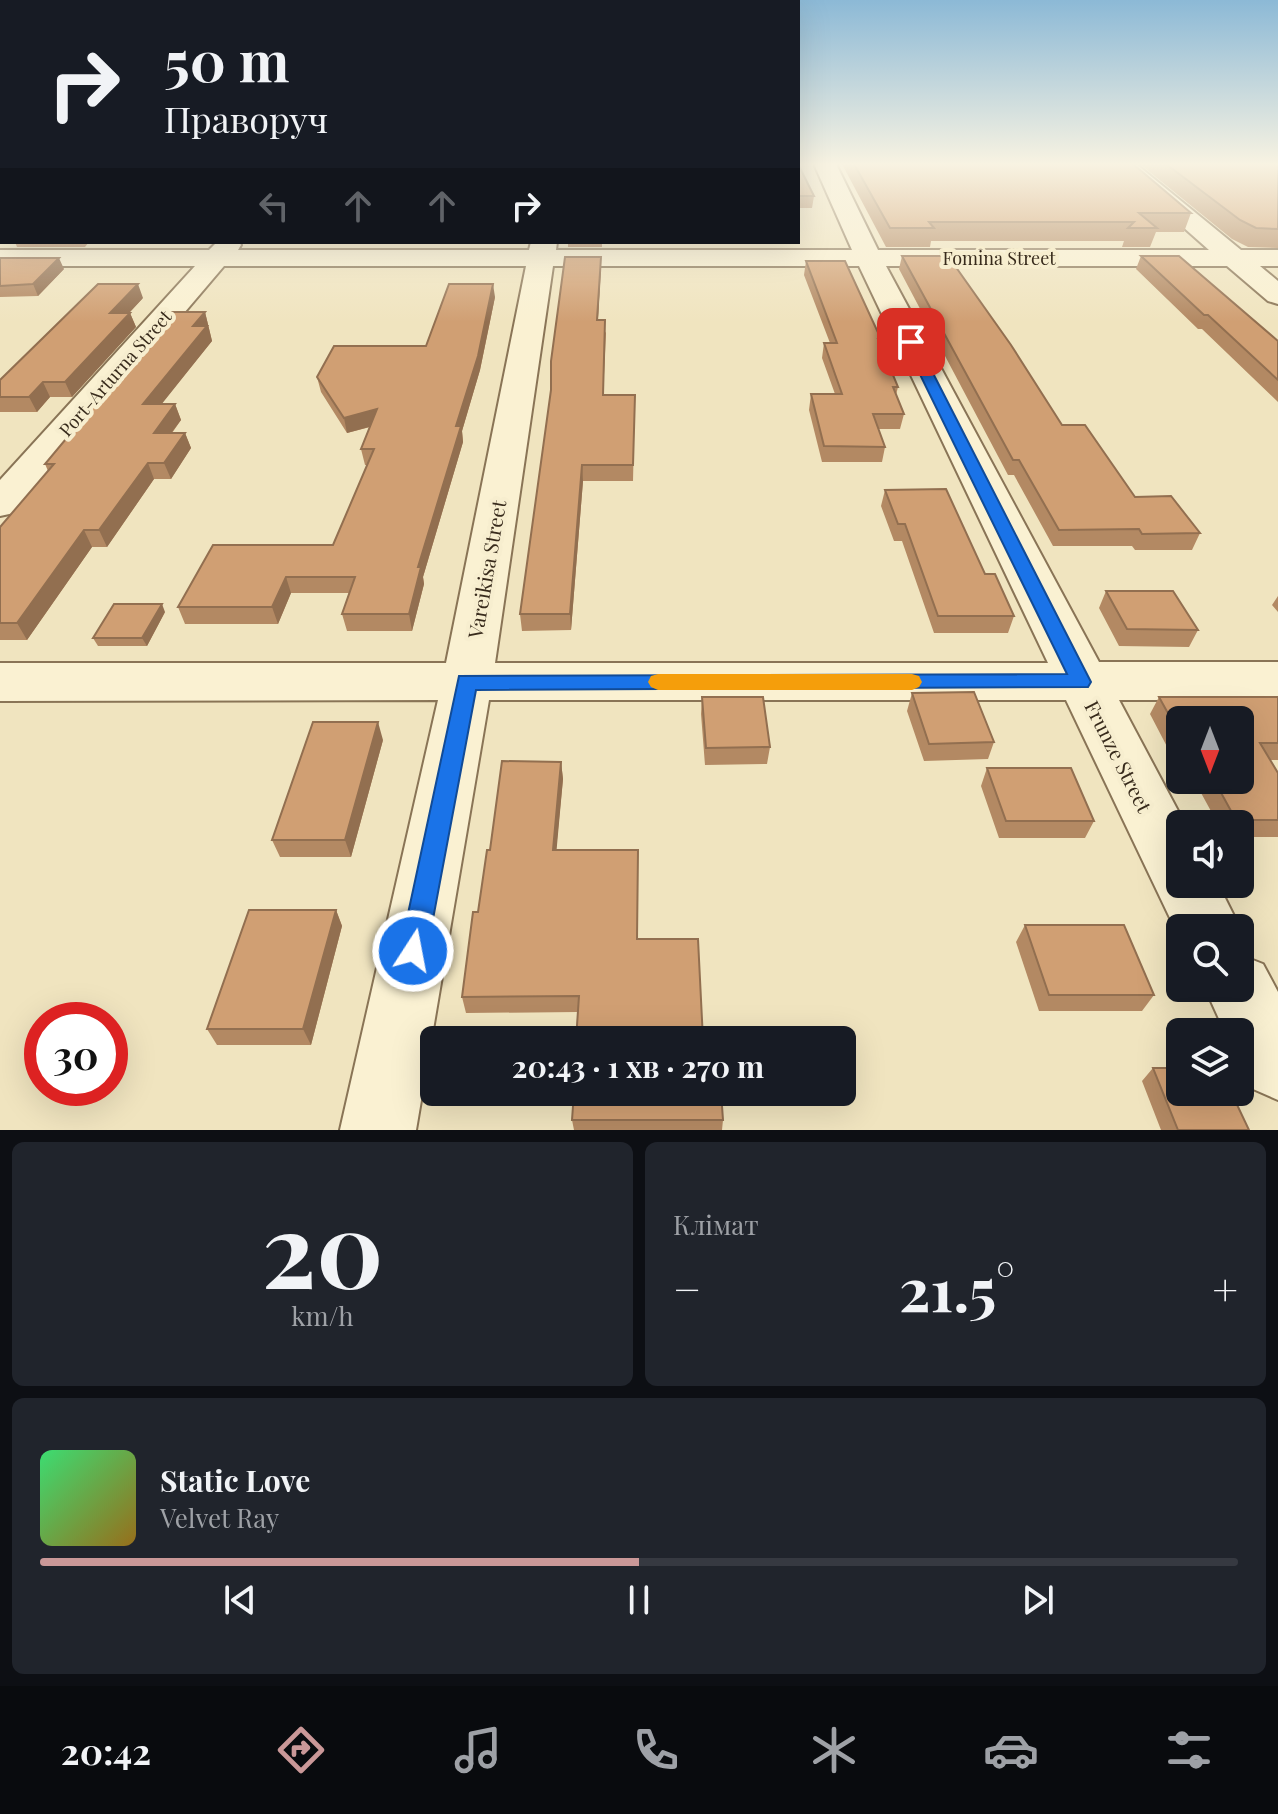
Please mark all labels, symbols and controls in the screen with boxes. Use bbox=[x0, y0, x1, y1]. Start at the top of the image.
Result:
text: 50 m bbox=[164, 22, 290, 97]
icon: right bbox=[32, 32, 136, 136]
text: Праворуч bbox=[164, 94, 328, 142]
icon: left bbox=[252, 184, 296, 228]
icon: ahead bbox=[336, 184, 380, 228]
icon: ahead bbox=[420, 184, 464, 228]
icon: right bbox=[504, 184, 548, 228]
street label: Fomina Street bbox=[942, 246, 1056, 270]
street label: Port-Arturna Street bbox=[53, 304, 177, 441]
pin bbox=[877, 308, 945, 376]
icon: arrive bbox=[889, 320, 933, 364]
street label: Vareikisa Street bbox=[460, 497, 512, 641]
street label: Frunze Street bbox=[1079, 695, 1159, 817]
north arrow bbox=[1166, 706, 1254, 794]
map controls bbox=[1166, 706, 1254, 1106]
button: sound bbox=[1166, 810, 1254, 898]
position arrow bbox=[371, 909, 455, 993]
button: search bbox=[1166, 914, 1254, 1002]
speed limit sign: 30 bbox=[24, 1002, 128, 1106]
button: layers bbox=[1166, 1018, 1254, 1106]
text: 20:43 · 1 хв · 270 m bbox=[512, 1046, 764, 1086]
text: 20 bbox=[262, 1176, 383, 1315]
text: Клімат bbox=[673, 1207, 759, 1242]
text: 21.5° bbox=[899, 1247, 1015, 1327]
text: − bbox=[673, 1258, 701, 1317]
text: + bbox=[1212, 1258, 1238, 1317]
text: km/h bbox=[291, 1298, 354, 1333]
text: Static Love bbox=[160, 1460, 310, 1500]
text: Velvet Ray bbox=[160, 1500, 279, 1535]
icon: previous bbox=[218, 1578, 262, 1622]
icon: pause bbox=[617, 1578, 661, 1622]
icon: next bbox=[1016, 1578, 1060, 1622]
icon: directions bbox=[273, 1722, 329, 1778]
icon: music bbox=[450, 1722, 506, 1778]
icon: phone bbox=[628, 1722, 684, 1778]
icon: climate bbox=[806, 1722, 862, 1778]
icon: car bbox=[983, 1722, 1039, 1778]
icon: filters bbox=[1161, 1722, 1217, 1778]
text: 20:42 bbox=[61, 1726, 151, 1774]

